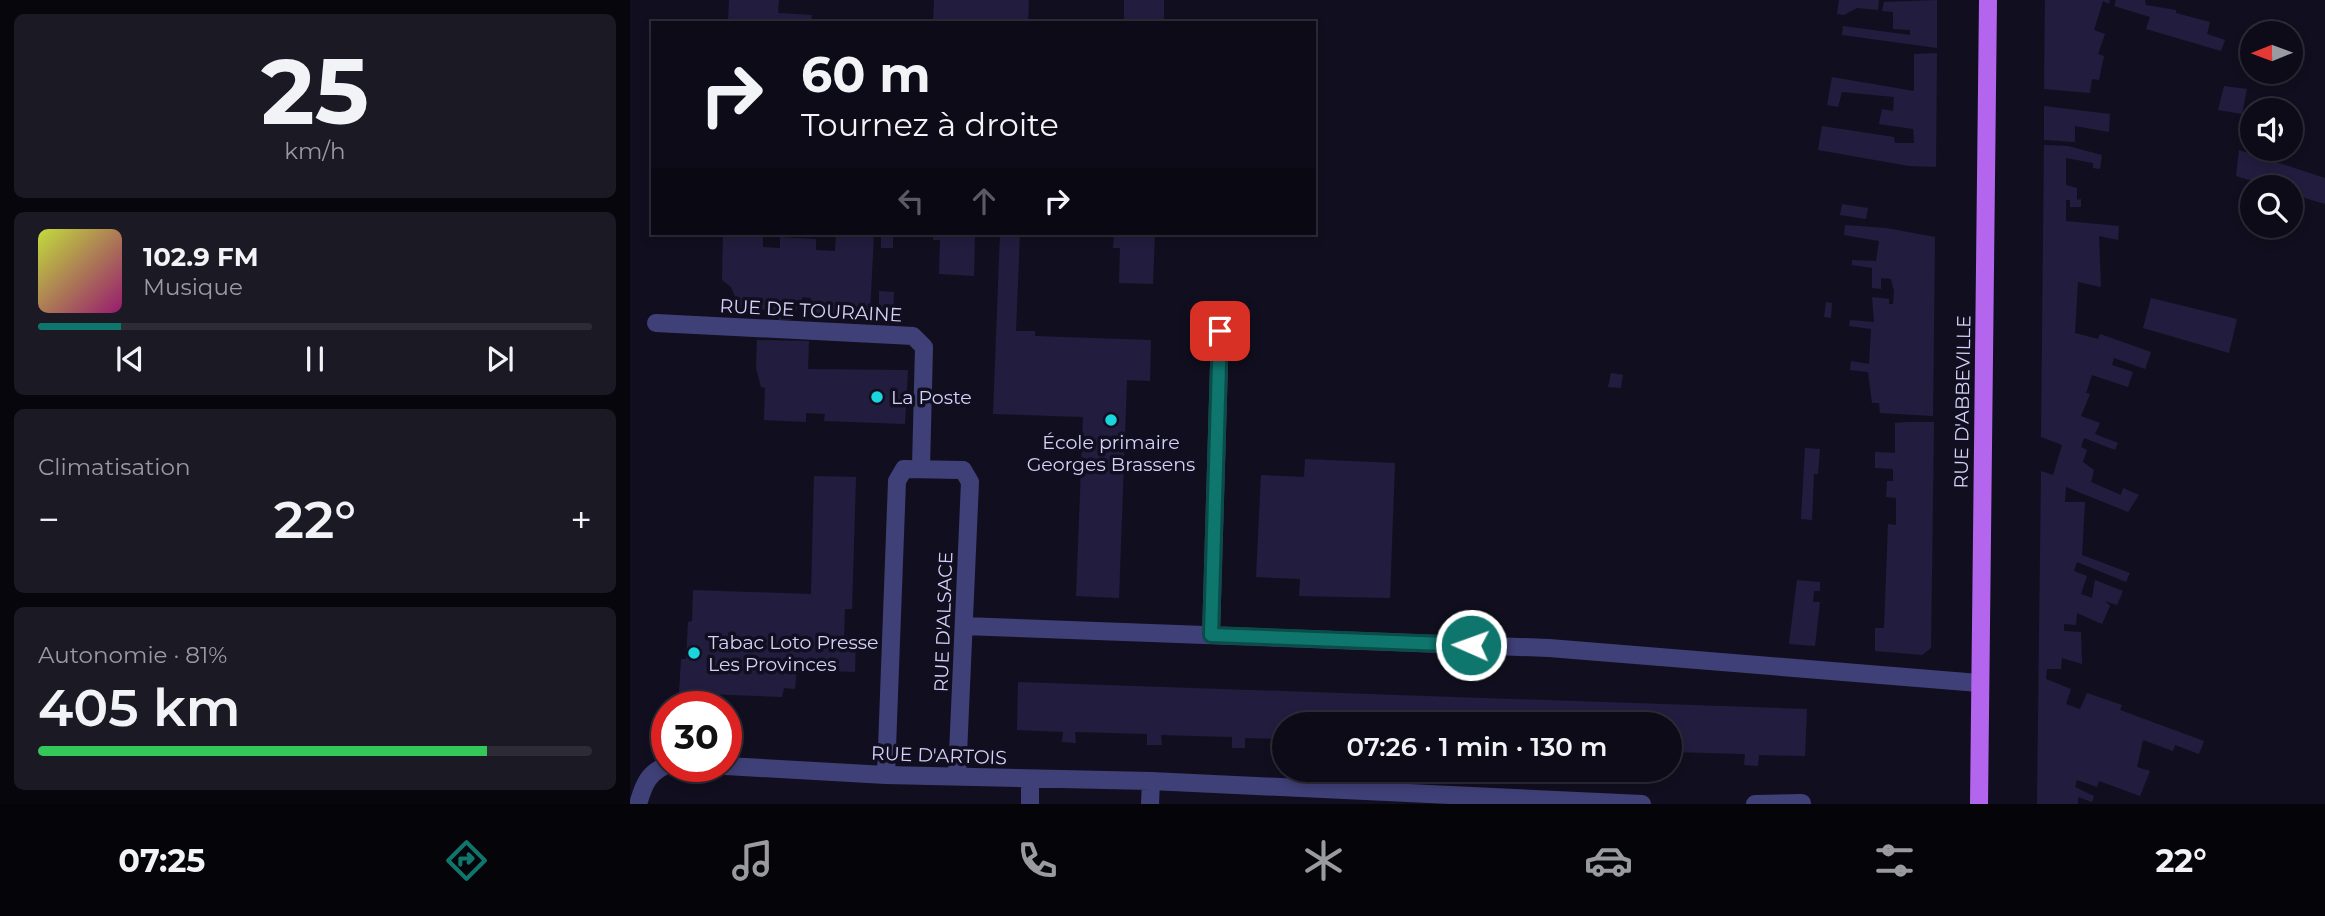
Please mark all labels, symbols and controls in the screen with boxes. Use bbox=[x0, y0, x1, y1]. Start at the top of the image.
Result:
north arrow bbox=[2240, 21, 2303, 84]
map controls bbox=[2240, 21, 2303, 238]
text: 25 bbox=[261, 36, 369, 147]
text: 60 m bbox=[801, 45, 931, 104]
icon: right bbox=[686, 49, 777, 140]
button: sound bbox=[2240, 98, 2303, 161]
text: Tournez à droite bbox=[801, 105, 1059, 144]
text: km/h bbox=[284, 137, 346, 165]
button: search bbox=[2240, 175, 2303, 238]
icon: left bbox=[892, 182, 930, 220]
icon: ahead bbox=[965, 182, 1003, 220]
icon: right bbox=[1038, 182, 1076, 220]
text: 102.9 FM bbox=[143, 241, 259, 273]
text: Musique bbox=[143, 273, 243, 301]
street label: RUE DE TOURAINE bbox=[719, 294, 903, 327]
pin bbox=[1190, 301, 1250, 361]
icon: arrive bbox=[1201, 312, 1239, 350]
street label: RUE D'ABBEVILLE bbox=[1949, 315, 1976, 489]
icon: previous bbox=[111, 340, 149, 378]
icon: pause bbox=[296, 340, 334, 378]
icon: next bbox=[481, 340, 519, 378]
place label: La Poste bbox=[891, 386, 972, 409]
marker: La Poste bbox=[869, 389, 885, 405]
marker: École primaire Georges Brassens bbox=[1103, 412, 1119, 428]
place label: École primaire Georges Brassens bbox=[1027, 431, 1195, 476]
text: Climatisation bbox=[38, 453, 190, 481]
text: 22° bbox=[274, 488, 356, 551]
text: − bbox=[38, 496, 60, 543]
text: + bbox=[570, 496, 592, 543]
street label: RUE D'ALSACE bbox=[930, 551, 957, 693]
position arrow bbox=[1434, 608, 1508, 682]
place label: Tabac Loto Presse Les Provinces bbox=[708, 631, 879, 676]
text: Autonomie · 81% bbox=[38, 641, 227, 669]
marker: Tabac Loto Presse Les Provinces bbox=[686, 645, 702, 661]
text: 405 km bbox=[38, 676, 241, 739]
speed limit sign: 30 bbox=[651, 691, 742, 782]
text: 07:26 · 1 min · 130 m bbox=[1347, 731, 1607, 763]
street label: RUE D'ARTOIS bbox=[871, 742, 1007, 769]
icon: directions bbox=[442, 836, 491, 885]
icon: music bbox=[728, 836, 777, 885]
icon: phone bbox=[1013, 836, 1062, 885]
icon: climate bbox=[1299, 836, 1348, 885]
icon: car bbox=[1584, 836, 1633, 885]
icon: filters bbox=[1870, 836, 1919, 885]
text: 07:25 bbox=[118, 841, 205, 880]
text: 22° bbox=[2155, 841, 2207, 880]

